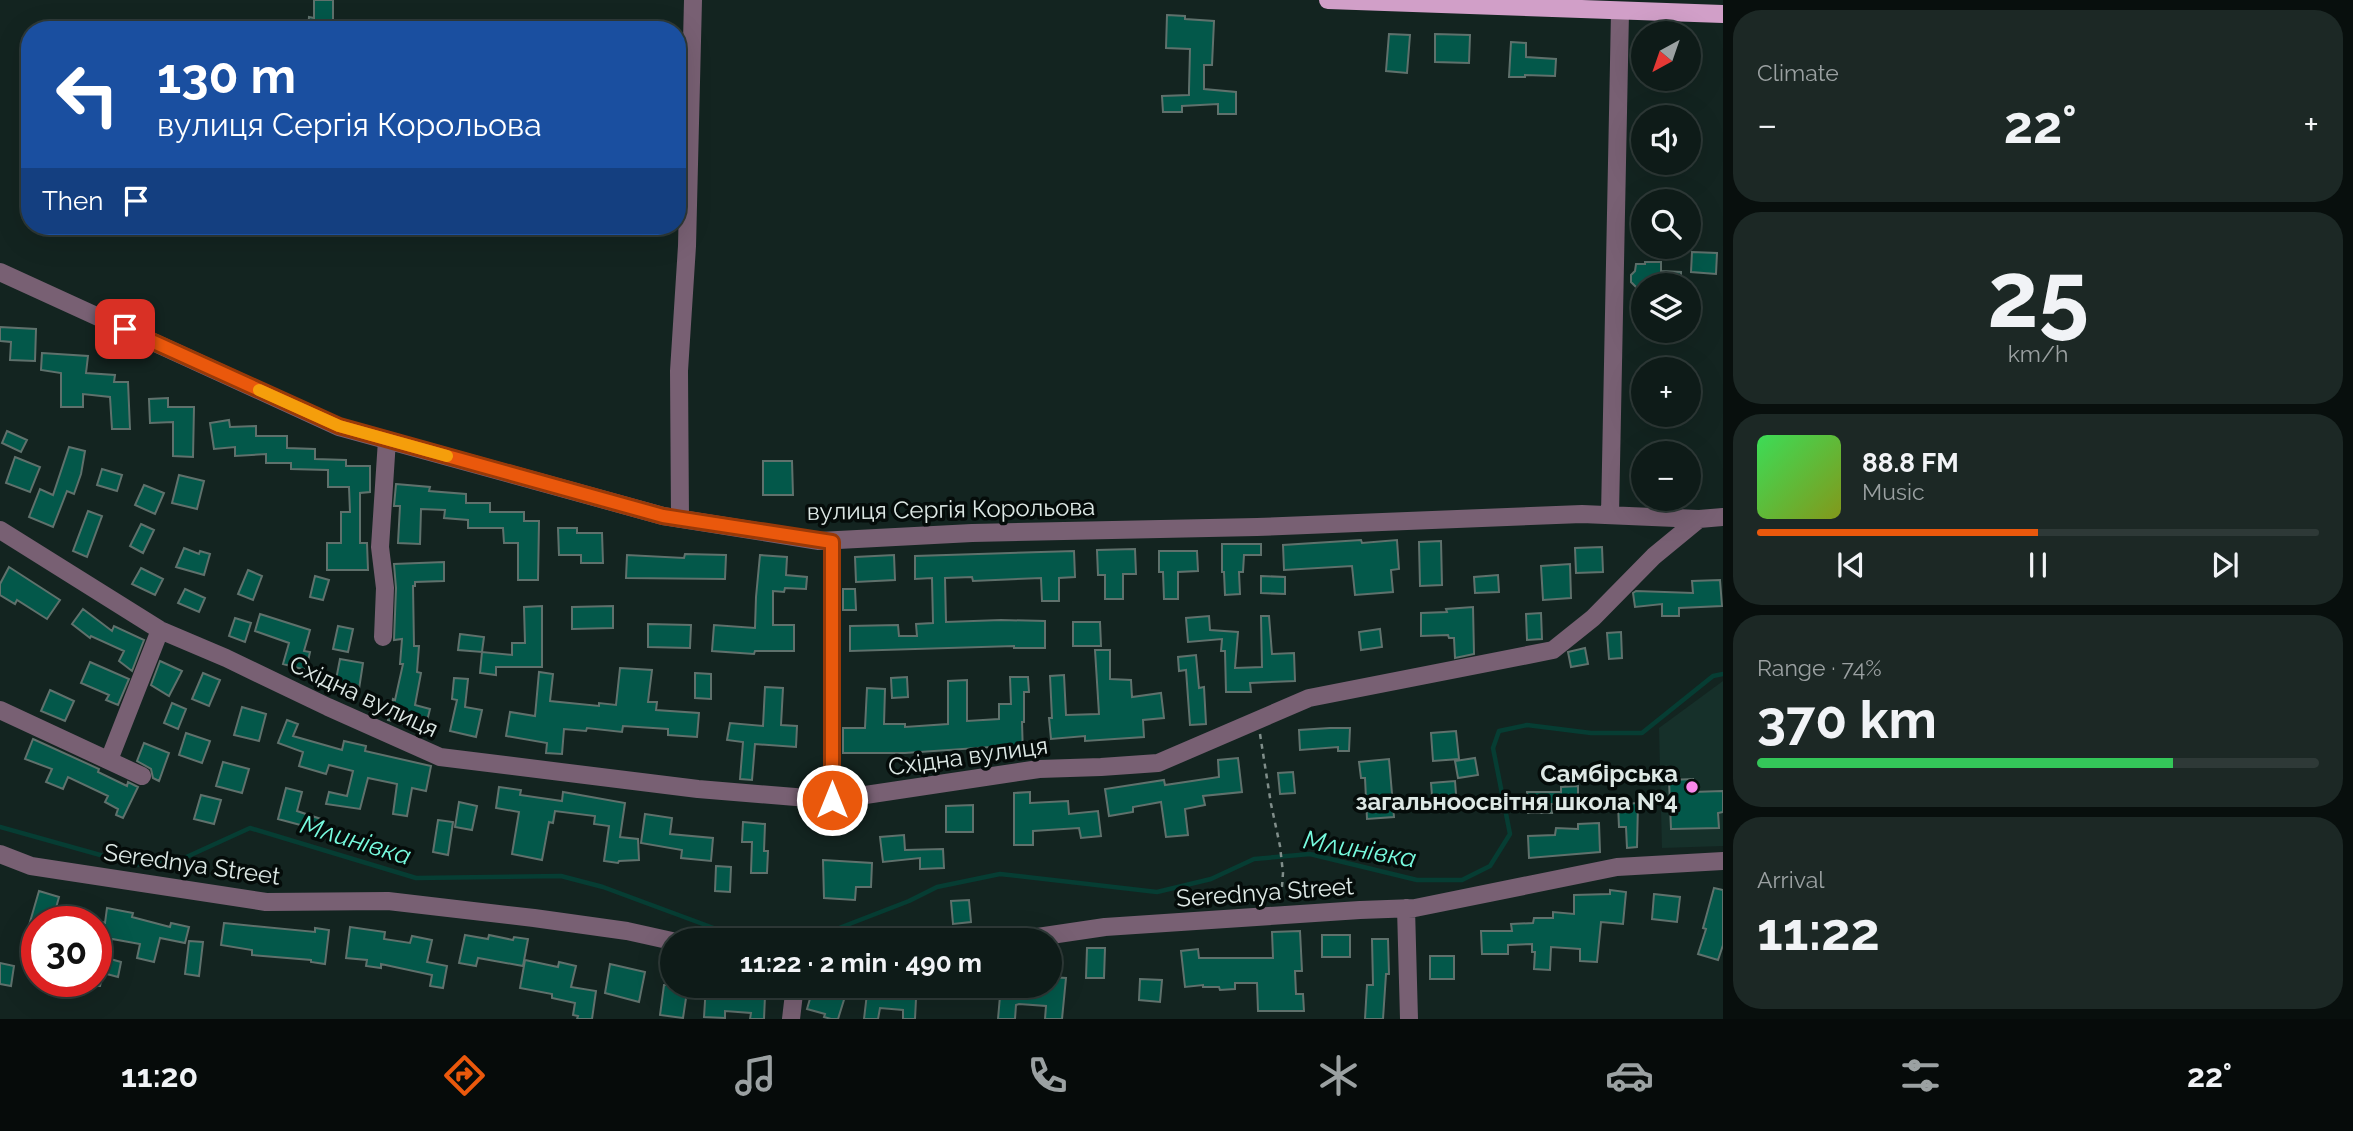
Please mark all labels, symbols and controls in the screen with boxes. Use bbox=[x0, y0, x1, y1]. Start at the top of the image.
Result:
north arrow bbox=[1631, 21, 1701, 91]
map controls bbox=[1631, 21, 1701, 511]
text: 130 m bbox=[157, 47, 296, 104]
icon: left bbox=[42, 49, 133, 140]
text: Climate bbox=[1757, 59, 1839, 86]
text: 22° bbox=[2004, 94, 2077, 155]
text: − bbox=[1757, 102, 1777, 147]
text: + bbox=[2303, 102, 2319, 147]
button: sound bbox=[1631, 105, 1701, 175]
text: вулиця Сергія Корольова bbox=[157, 106, 542, 143]
icon: arrive bbox=[117, 182, 155, 220]
text: Then bbox=[42, 186, 103, 216]
button: search bbox=[1631, 189, 1701, 259]
text: 25 bbox=[1987, 241, 2089, 348]
button: layers bbox=[1631, 273, 1701, 343]
pin bbox=[95, 299, 155, 359]
icon: arrive bbox=[106, 310, 144, 348]
text: km/h bbox=[2008, 340, 2068, 367]
button: + bbox=[1631, 357, 1701, 427]
button: − bbox=[1631, 441, 1701, 511]
text: 88.8 FM bbox=[1862, 448, 1959, 478]
text: Music bbox=[1862, 478, 1925, 505]
street label: вулиця Сергія Корольова bbox=[807, 492, 1095, 526]
icon: previous bbox=[1832, 546, 1870, 584]
icon: pause bbox=[2019, 546, 2057, 584]
icon: next bbox=[2206, 546, 2244, 584]
street label: Східна вулиця bbox=[285, 649, 443, 743]
text: Range · 74% bbox=[1757, 654, 1882, 681]
text: 370 km bbox=[1757, 689, 1937, 750]
street label: Східна вулиця bbox=[886, 730, 1050, 782]
place label: Самбірська загальноосвітня школа №4 bbox=[1356, 759, 1678, 816]
position arrow bbox=[795, 763, 869, 837]
marker: Самбірська загальноосвітня школа №4 bbox=[1684, 779, 1700, 795]
water label: Млинівка bbox=[297, 809, 415, 871]
water label: Млинівка bbox=[1301, 824, 1419, 874]
street label: Serednya Street bbox=[102, 837, 282, 891]
text: Arrival bbox=[1757, 866, 1824, 893]
street label: Serednya Street bbox=[1175, 871, 1355, 913]
text: 11:22 bbox=[1757, 901, 1880, 962]
speed limit sign: 30 bbox=[21, 906, 112, 997]
text: 11:22 · 2 min · 490 m bbox=[740, 948, 982, 978]
icon: directions bbox=[440, 1051, 489, 1100]
icon: music bbox=[731, 1051, 780, 1100]
icon: phone bbox=[1023, 1051, 1072, 1100]
icon: climate bbox=[1314, 1051, 1363, 1100]
icon: car bbox=[1605, 1051, 1654, 1100]
icon: filters bbox=[1896, 1051, 1945, 1100]
text: 11:20 bbox=[121, 1057, 198, 1094]
text: 22° bbox=[2187, 1057, 2232, 1094]

